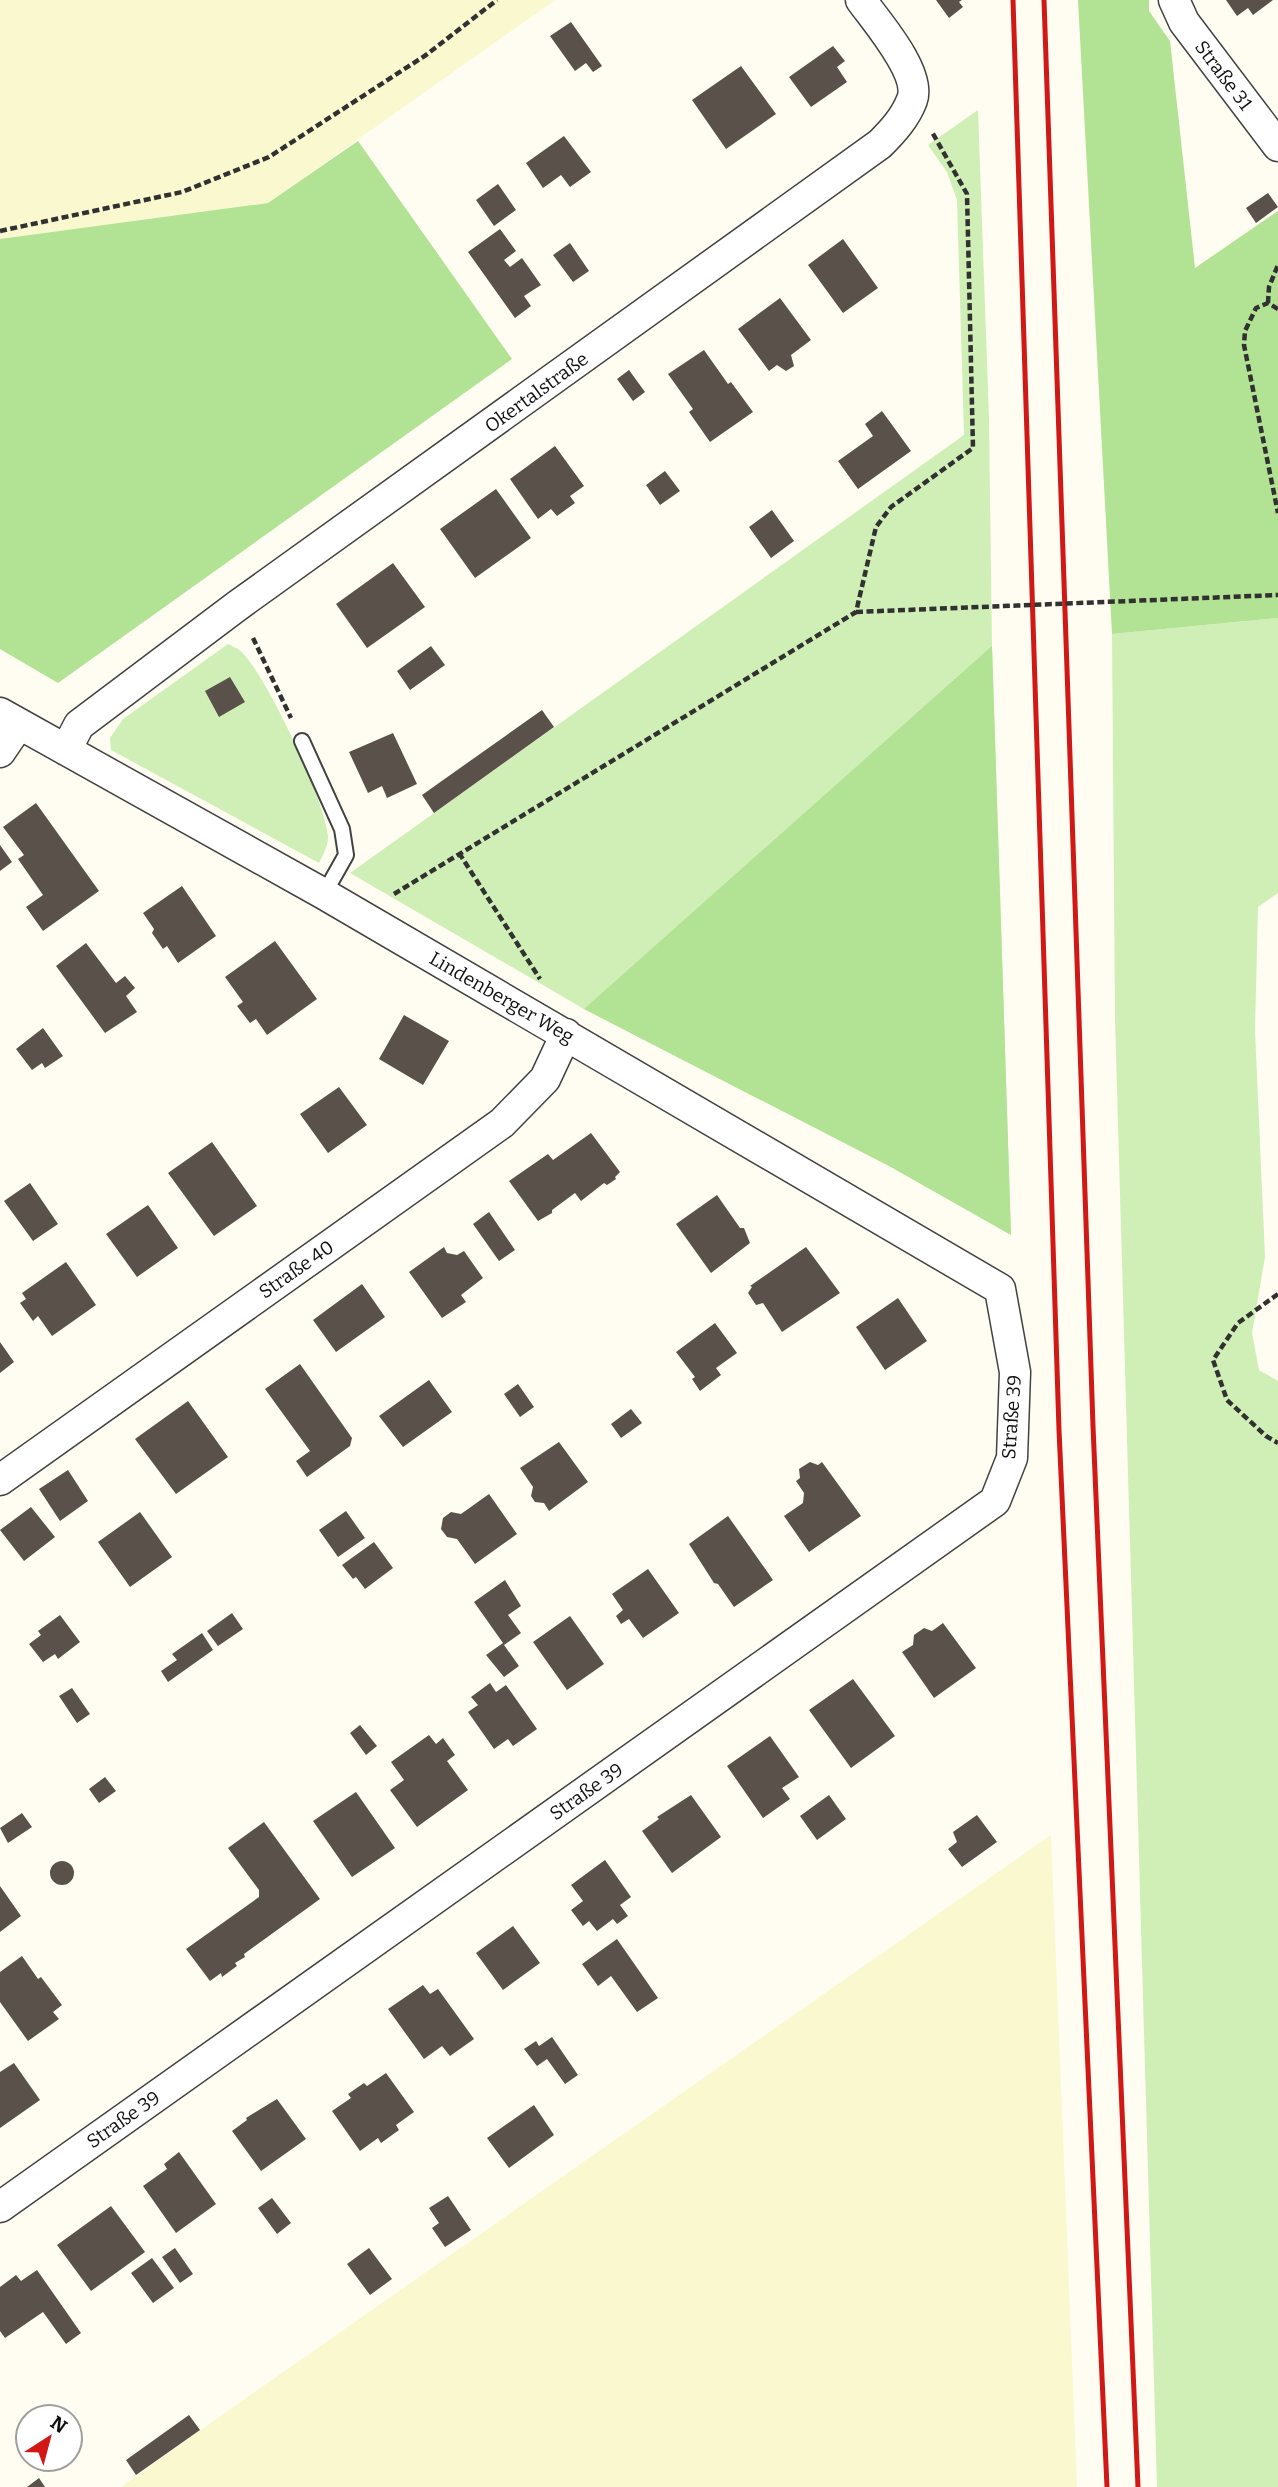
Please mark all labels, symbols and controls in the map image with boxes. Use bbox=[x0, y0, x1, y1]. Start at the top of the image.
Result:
street label: Straße 31 bbox=[1190, 36, 1257, 115]
street label: Okertalstraße bbox=[480, 347, 592, 438]
street label: Lindenberger Weg bbox=[425, 947, 578, 1048]
street label: Straße 40 bbox=[255, 1235, 338, 1303]
street label: Straße 39 bbox=[997, 1374, 1026, 1460]
street label: Straße 39 bbox=[545, 1758, 628, 1825]
street label: Straße 39 bbox=[82, 2086, 165, 2153]
north arrow bbox=[14, 2403, 84, 2473]
text: N bbox=[46, 2411, 72, 2438]

